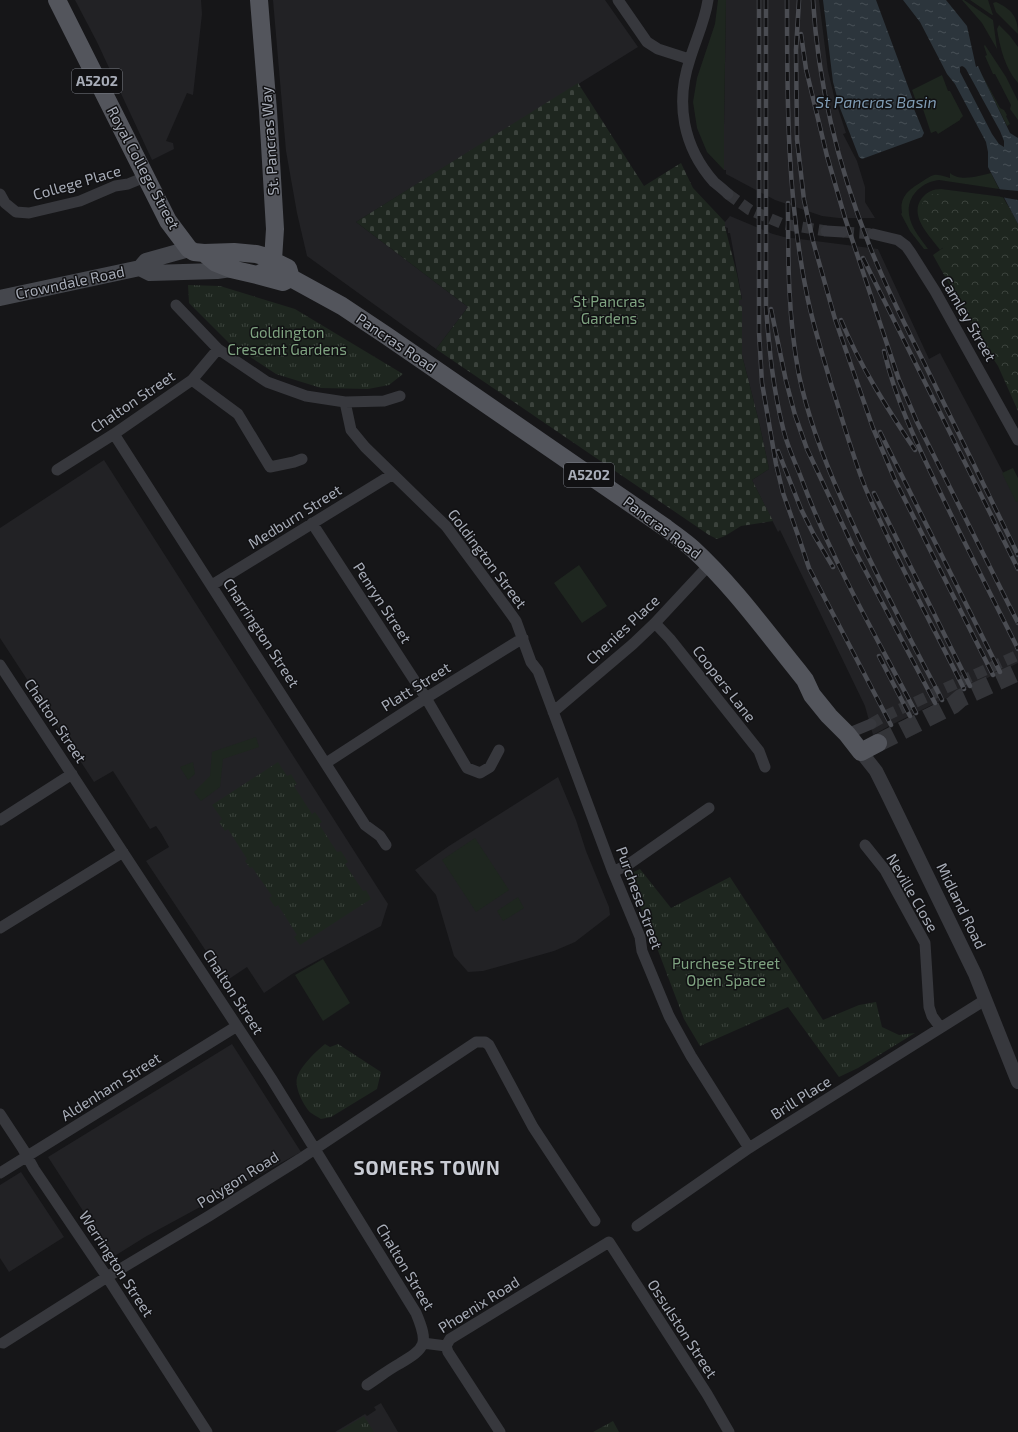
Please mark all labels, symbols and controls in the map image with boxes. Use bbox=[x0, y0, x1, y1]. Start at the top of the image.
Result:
road number: A5202 bbox=[72, 69, 122, 93]
street label: St. Pancras Way bbox=[256, 86, 282, 196]
water label: St Pancras Basin bbox=[815, 92, 937, 111]
street label: Royal College Street bbox=[104, 103, 184, 232]
street label: College Place bbox=[31, 161, 123, 203]
street label: Crowndale Road bbox=[14, 262, 126, 302]
street label: Camley Street bbox=[937, 273, 1001, 364]
park label: St Pancras Gardens bbox=[573, 292, 645, 327]
street label: Pancras Road bbox=[353, 309, 440, 376]
park label: Goldington Crescent Gardens bbox=[227, 323, 347, 358]
street label: Chalton Street bbox=[87, 366, 178, 436]
road number: A5202 bbox=[564, 463, 614, 487]
street label: Medburn Street bbox=[244, 480, 345, 552]
street label: Pancras Road bbox=[620, 492, 705, 562]
street label: Goldington Street bbox=[445, 505, 531, 612]
street label: Penryn Street bbox=[350, 558, 416, 647]
street label: Charrington Street bbox=[220, 575, 304, 691]
street label: Chenies Place bbox=[582, 591, 663, 668]
street label: Coopers Lane bbox=[689, 642, 760, 725]
street label: Platt Street bbox=[378, 658, 454, 714]
street label: Chalton Street bbox=[21, 675, 91, 766]
street label: Purchese Street bbox=[613, 844, 667, 952]
street label: Neville Close bbox=[883, 850, 943, 935]
street label: Midland Road bbox=[933, 860, 990, 951]
street label: Chalton Street bbox=[200, 946, 268, 1038]
park label: Purchese Street Open Space bbox=[672, 954, 780, 989]
street label: Aldenham Street bbox=[57, 1048, 164, 1124]
street label: Brill Place bbox=[767, 1072, 834, 1123]
street label: Polygon Road bbox=[193, 1147, 282, 1211]
district label: SOMERS TOWN bbox=[353, 1156, 501, 1179]
street label: Werrington Street bbox=[76, 1207, 158, 1320]
street label: Chalton Street bbox=[373, 1220, 439, 1313]
street label: Phoenix Road bbox=[435, 1272, 522, 1336]
street label: Ossulston Street bbox=[644, 1276, 722, 1381]

